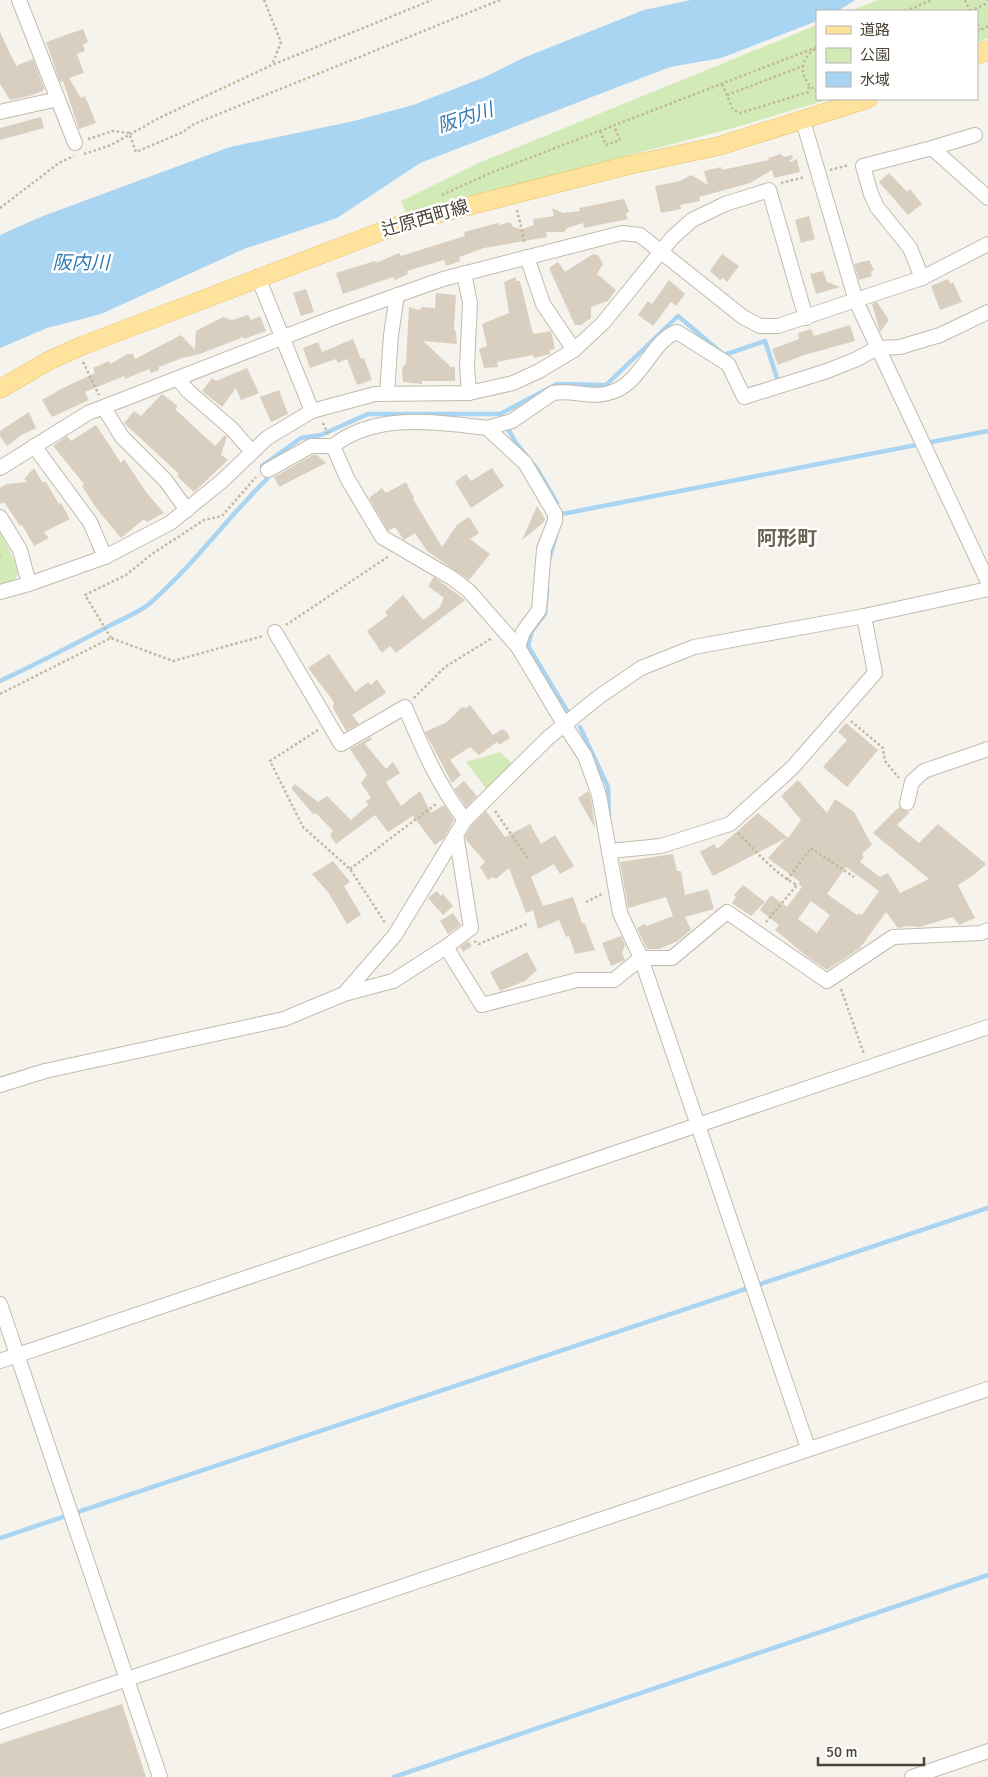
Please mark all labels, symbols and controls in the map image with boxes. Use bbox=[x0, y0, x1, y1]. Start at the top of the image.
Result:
legend bbox=[816, 10, 978, 100]
text: 道路 bbox=[860, 21, 890, 39]
text: 公園 bbox=[860, 46, 890, 64]
text: 水域 bbox=[860, 71, 890, 89]
water label: 阪内川 bbox=[434, 97, 498, 138]
street label: 辻原西町線 bbox=[379, 195, 471, 241]
water label: 阪内川 bbox=[52, 251, 111, 275]
district label: 阿形町 bbox=[757, 526, 817, 551]
scale bar bbox=[818, 1734, 924, 1766]
text: 50 m bbox=[826, 1743, 857, 1761]

